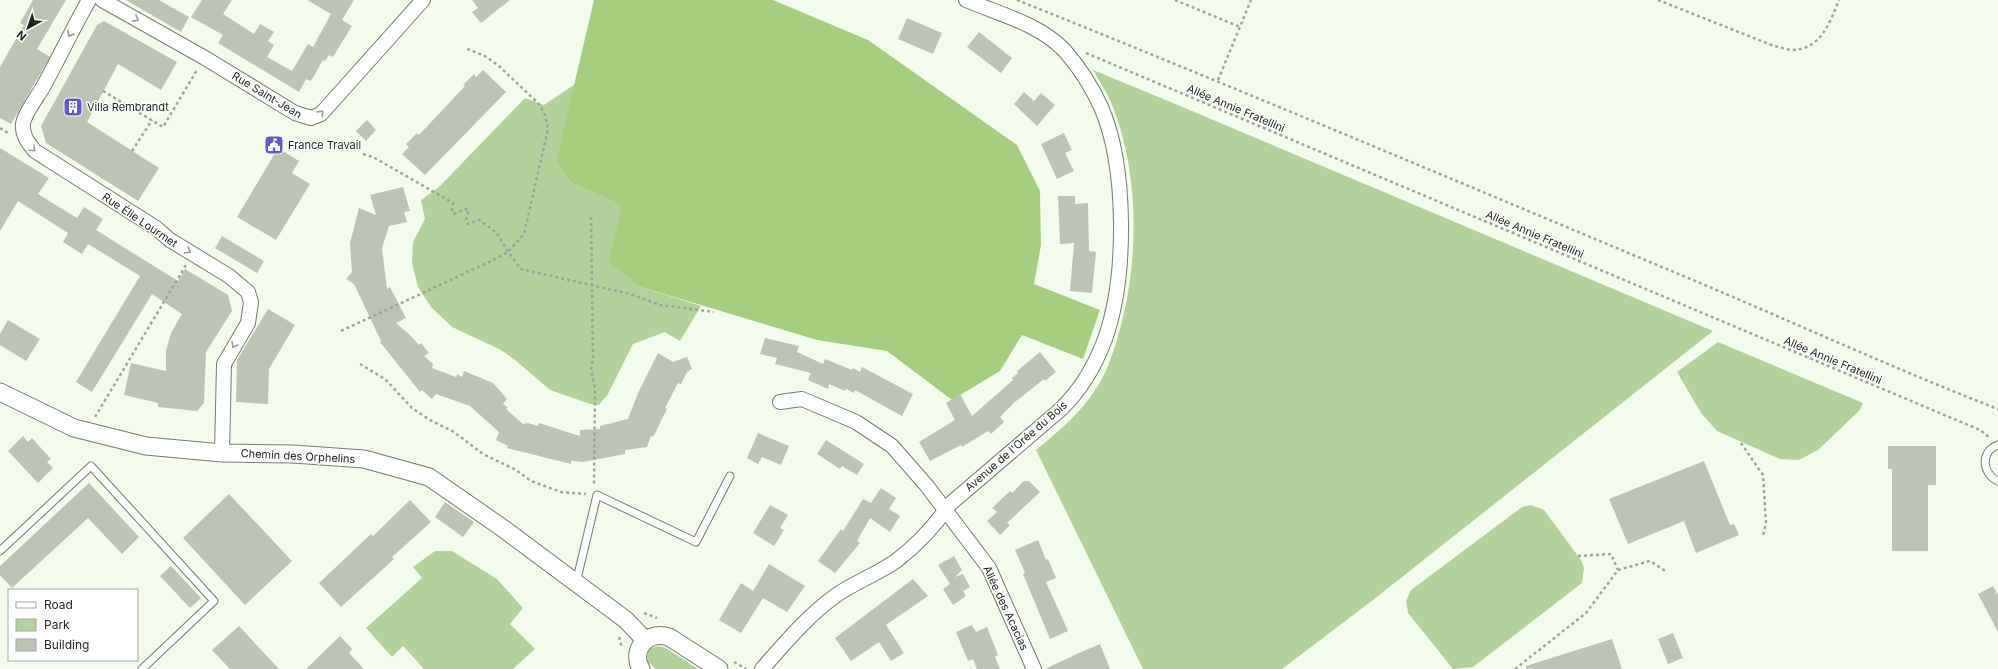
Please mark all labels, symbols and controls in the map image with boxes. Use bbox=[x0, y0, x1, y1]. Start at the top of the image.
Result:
north arrow bbox=[8, 8, 48, 48]
one-way arrow bbox=[132, 14, 140, 21]
text: N bbox=[14, 28, 29, 44]
one-way arrow bbox=[67, 30, 74, 37]
street label: Rue Saint-Jean bbox=[230, 69, 304, 121]
street label: Allée Annie Fratellini bbox=[1185, 81, 1287, 135]
building icon: Villa Rembrandt bbox=[62, 96, 84, 118]
place label: Villa Rembrandt bbox=[87, 100, 169, 114]
one-way arrow bbox=[316, 110, 324, 117]
public building icon: France Travail bbox=[263, 134, 285, 156]
place label: France Travail bbox=[288, 138, 361, 152]
one-way arrow bbox=[28, 144, 36, 151]
street label: Rue Élie Lourmet bbox=[100, 190, 181, 251]
street label: Allée Annie Fratellini bbox=[1484, 207, 1586, 261]
one-way arrow bbox=[184, 247, 191, 254]
street label: Allée Annie Fratellini bbox=[1782, 333, 1884, 387]
one-way arrow bbox=[231, 341, 239, 348]
street label: Avenue de l'Orée du Bois bbox=[962, 398, 1070, 494]
street label: Chemin des Orphelins bbox=[240, 446, 356, 466]
street label: Allée des Acacias bbox=[980, 563, 1032, 653]
legend bbox=[8, 589, 138, 661]
text: Road bbox=[44, 597, 73, 612]
text: Park bbox=[44, 617, 70, 632]
text: Building bbox=[44, 637, 89, 652]

